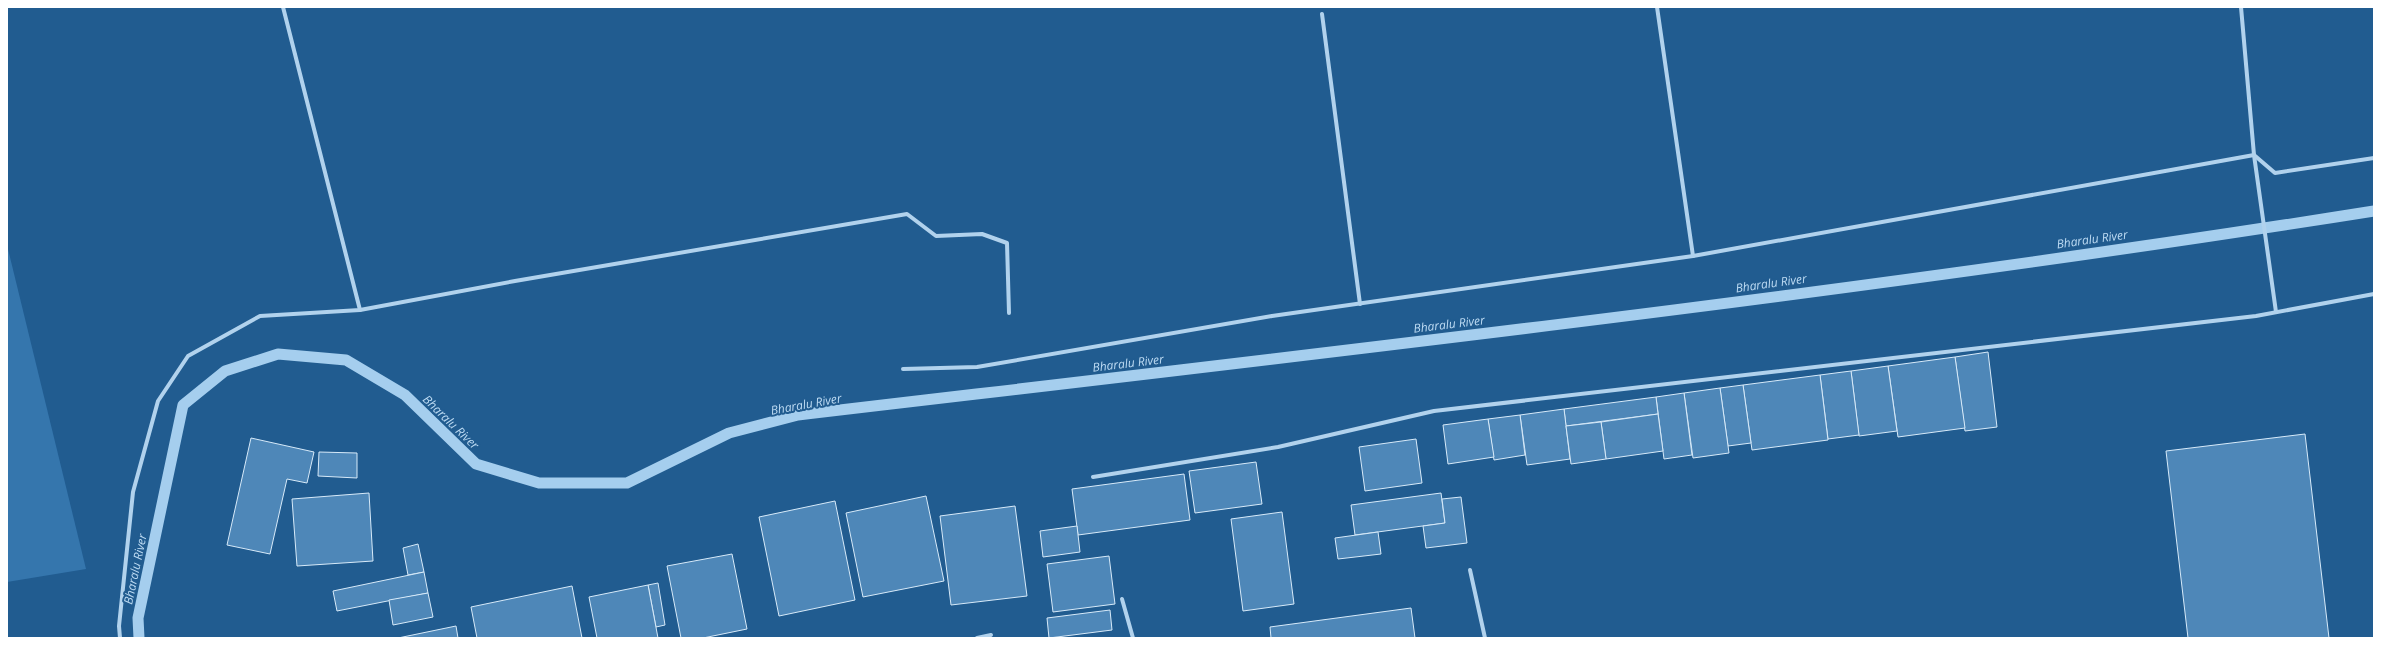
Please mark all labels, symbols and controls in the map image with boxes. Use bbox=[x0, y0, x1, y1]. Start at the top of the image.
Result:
water label: Bharalu River bbox=[2055, 225, 2130, 252]
water label: Bharalu River bbox=[1734, 269, 1809, 296]
water label: Bharalu River bbox=[1412, 311, 1487, 337]
water label: Bharalu River bbox=[1091, 350, 1166, 376]
water label: Bharalu River bbox=[769, 389, 844, 419]
water label: Bharalu River bbox=[419, 391, 484, 454]
water label: Bharalu River bbox=[119, 531, 151, 606]

